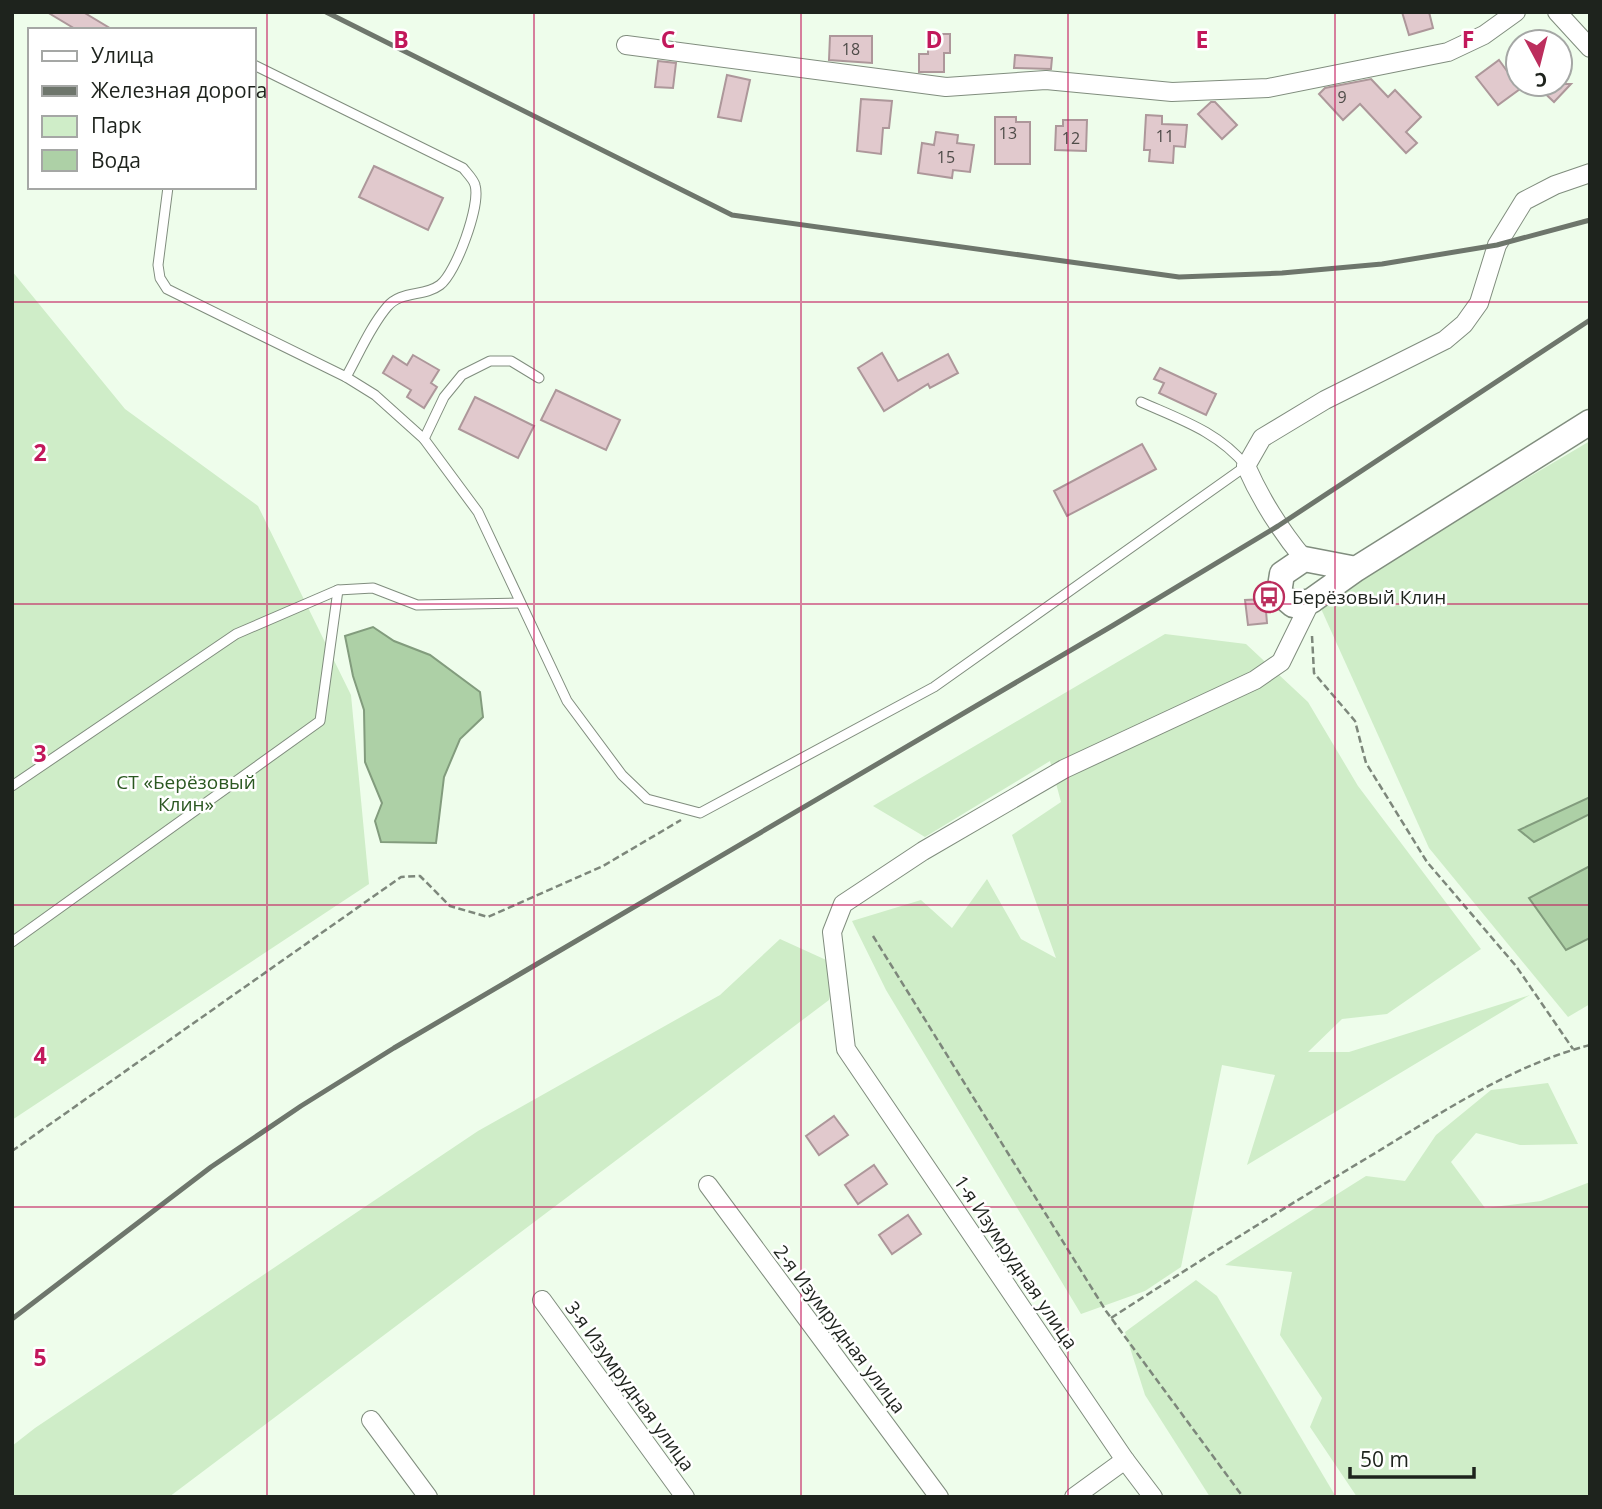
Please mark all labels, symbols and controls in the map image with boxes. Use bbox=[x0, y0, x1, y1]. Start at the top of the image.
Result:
text: B bbox=[393, 23, 409, 55]
text: C bbox=[661, 23, 675, 55]
text: D bbox=[925, 23, 943, 55]
text: E bbox=[1196, 23, 1208, 55]
text: F bbox=[1462, 23, 1474, 55]
legend bbox=[28, 28, 256, 189]
north arrow bbox=[1504, 28, 1574, 98]
house number: 18 bbox=[842, 38, 860, 60]
text: Улица bbox=[91, 41, 154, 69]
text: С bbox=[1533, 66, 1549, 94]
text: Железная дорога bbox=[91, 76, 267, 104]
house number: 9 bbox=[1337, 86, 1347, 108]
text: Парк bbox=[91, 111, 142, 139]
house number: 13 bbox=[999, 122, 1017, 144]
house number: 11 bbox=[1156, 125, 1174, 147]
house number: 12 bbox=[1062, 127, 1080, 149]
text: Вода bbox=[91, 146, 141, 174]
house number: 15 bbox=[937, 146, 955, 168]
text: 2 bbox=[33, 436, 47, 468]
bus stop icon: Берёзовый Клин bbox=[1252, 580, 1286, 614]
place label: Берёзовый Клин bbox=[1292, 584, 1446, 610]
text: 3 bbox=[33, 737, 47, 769]
park label: СТ «Берёзовый Клин» bbox=[116, 769, 256, 817]
text: 4 bbox=[33, 1039, 47, 1071]
street label: 1-я Изумрудная улица bbox=[948, 1170, 1084, 1354]
street label: 2-я Изумрудная улица bbox=[768, 1240, 912, 1418]
street label: 3-я Изумрудная улица bbox=[559, 1296, 701, 1476]
text: 5 bbox=[33, 1341, 47, 1373]
scale bar bbox=[1350, 1436, 1474, 1480]
text: 50 m bbox=[1360, 1445, 1409, 1473]

